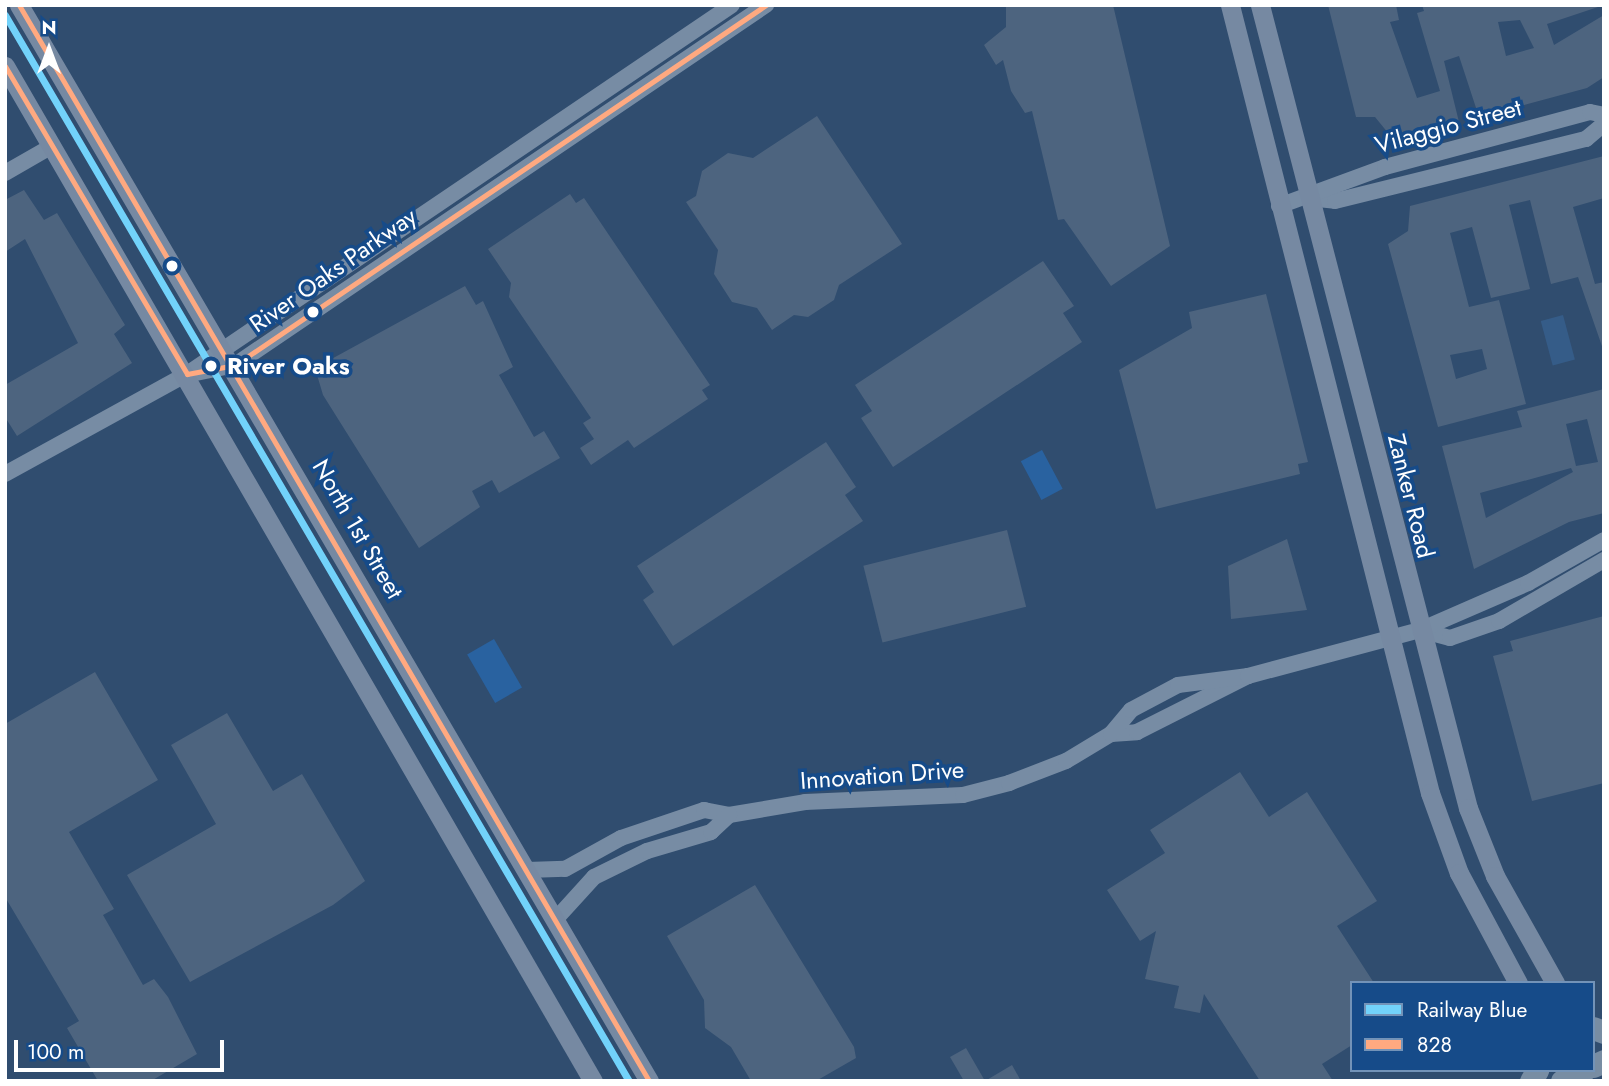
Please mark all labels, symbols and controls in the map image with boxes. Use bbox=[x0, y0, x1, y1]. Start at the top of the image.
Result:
north arrow bbox=[14, 14, 84, 84]
text: N bbox=[41, 14, 57, 41]
street label: Vilaggio Street bbox=[1372, 93, 1524, 159]
street label: River Oaks Parkway bbox=[244, 202, 422, 338]
unlabelled marker bbox=[165, 259, 179, 273]
unlabelled marker bbox=[306, 305, 320, 319]
place label: River Oaks bbox=[227, 352, 350, 380]
marker: River Oaks bbox=[201, 356, 221, 376]
street label: Zanker Road bbox=[1382, 431, 1440, 561]
street label: North 1st Street bbox=[306, 454, 410, 604]
street label: Innovation Drive bbox=[799, 755, 965, 795]
legend bbox=[1350, 981, 1595, 1072]
text: Railway Blue bbox=[1417, 995, 1527, 1025]
scale bar bbox=[18, 1026, 228, 1070]
text: 828 bbox=[1417, 1030, 1452, 1060]
text: 100 m bbox=[27, 1037, 84, 1067]

